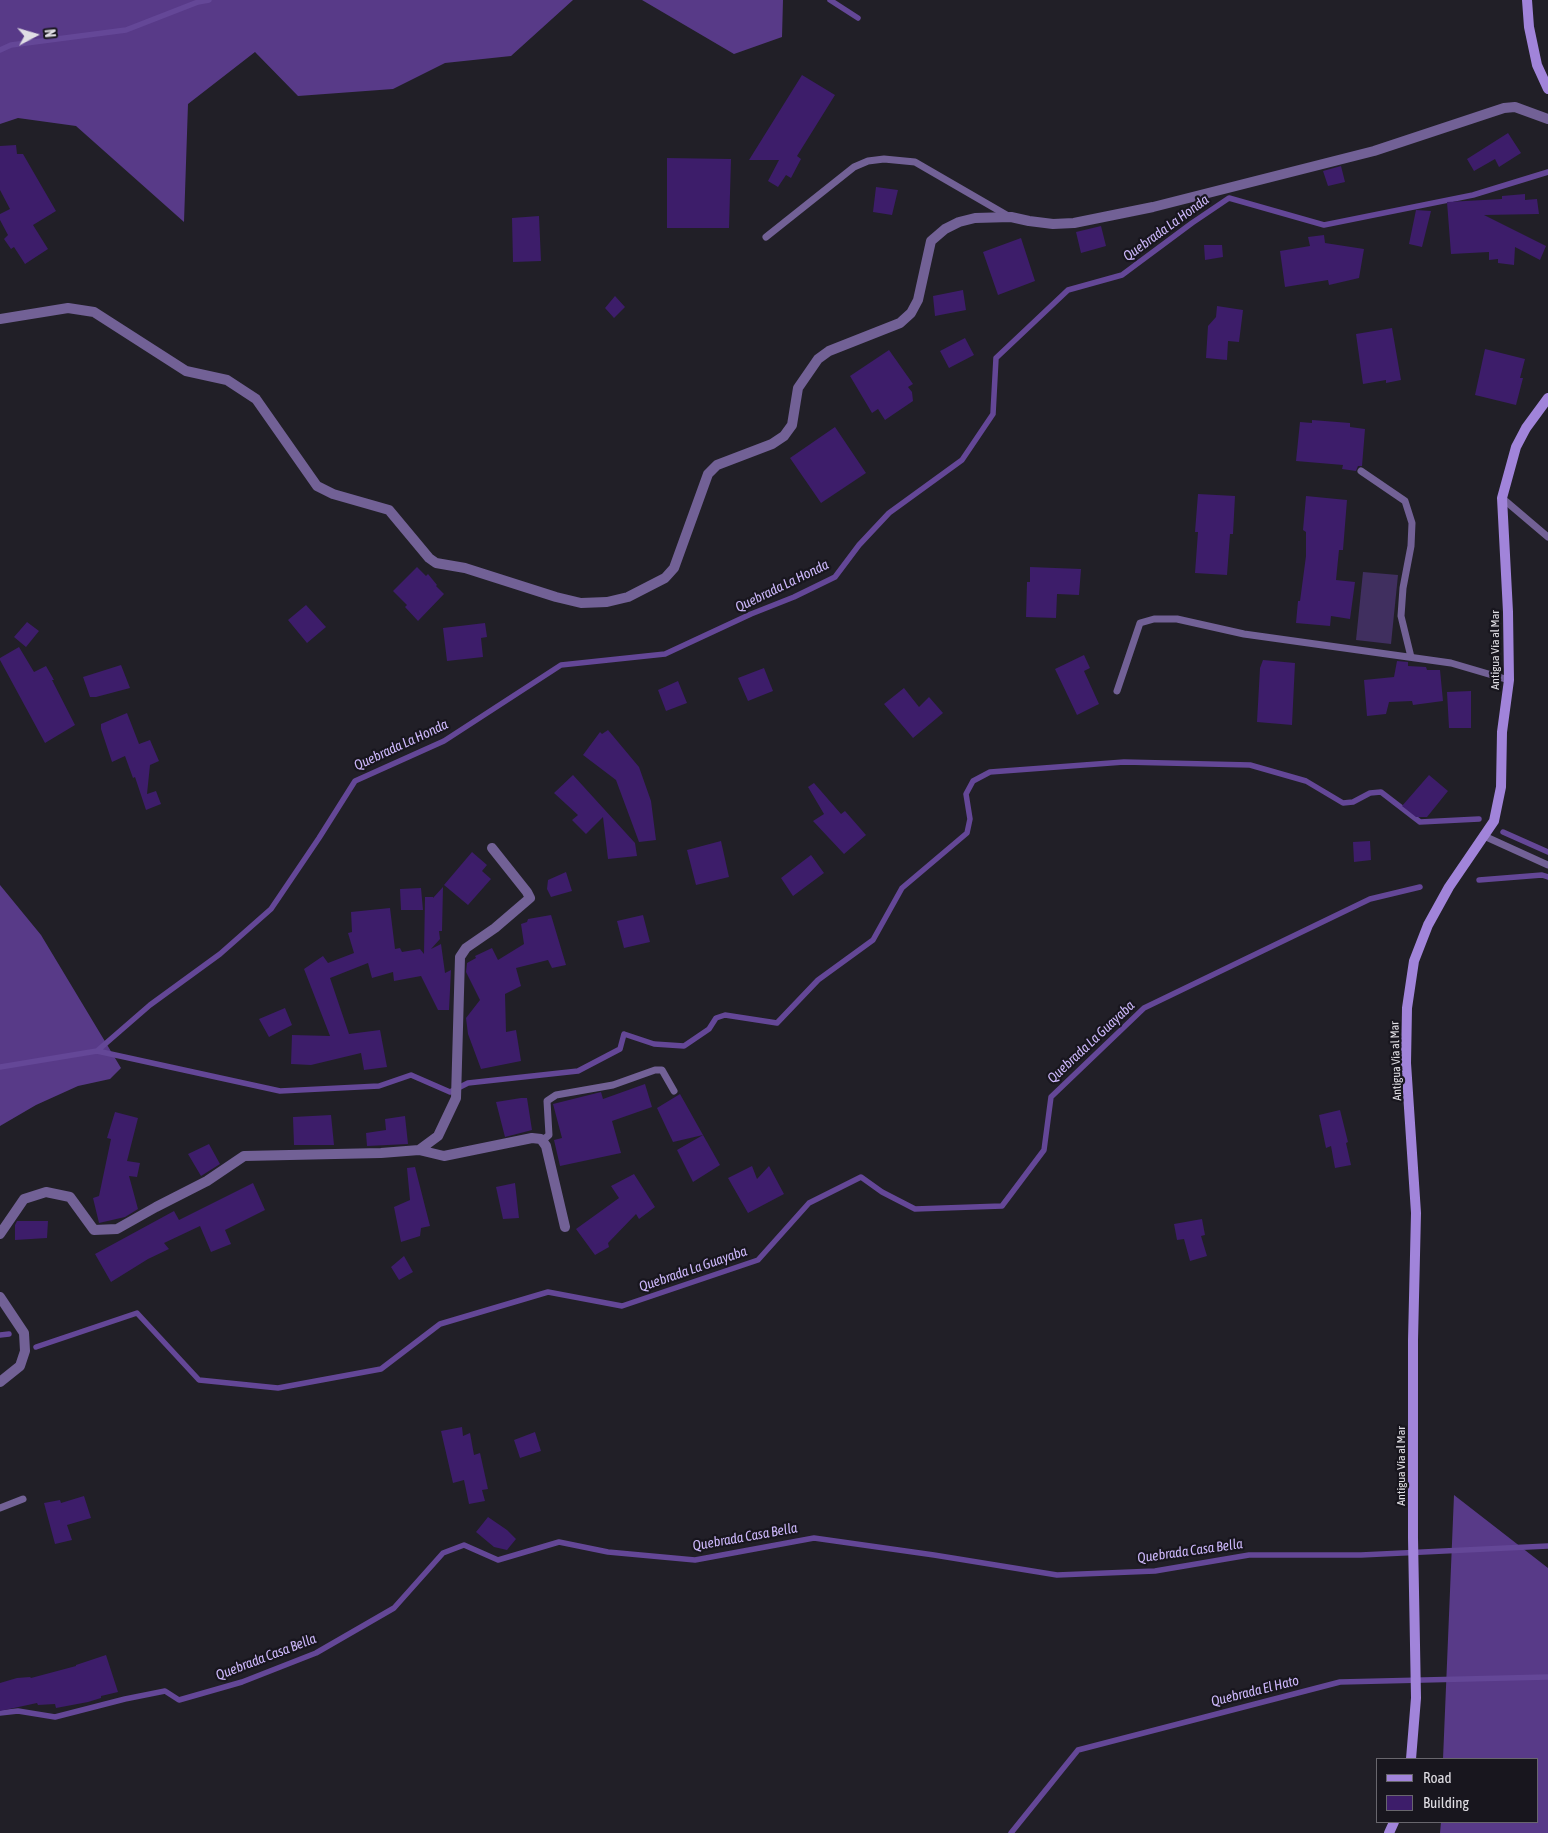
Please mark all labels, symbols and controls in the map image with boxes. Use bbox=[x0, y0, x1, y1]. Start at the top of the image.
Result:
north arrow bbox=[10, 10, 60, 60]
text: N bbox=[42, 28, 58, 38]
water label: Quebrada La Honda bbox=[1120, 191, 1212, 265]
water label: Quebrada La Honda bbox=[733, 556, 831, 616]
street label: Antigua Vía al Mar bbox=[1488, 610, 1502, 690]
water label: Quebrada La Honda bbox=[351, 716, 451, 774]
water label: Quebrada La Guayaba bbox=[1044, 997, 1138, 1087]
street label: Antigua Vía al Mar bbox=[1387, 1021, 1405, 1101]
water label: Quebrada La Guayaba bbox=[637, 1243, 749, 1295]
street label: Antigua Vía al Mar bbox=[1394, 1426, 1408, 1506]
water label: Quebrada Casa Bella bbox=[691, 1520, 799, 1554]
water label: Quebrada Casa Bella bbox=[1136, 1535, 1244, 1567]
water label: Quebrada Casa Bella bbox=[213, 1630, 319, 1684]
water label: Quebrada El Hato bbox=[1209, 1672, 1301, 1710]
legend bbox=[1376, 1758, 1538, 1823]
text: Road bbox=[1423, 1769, 1452, 1786]
text: Building bbox=[1423, 1794, 1469, 1811]

